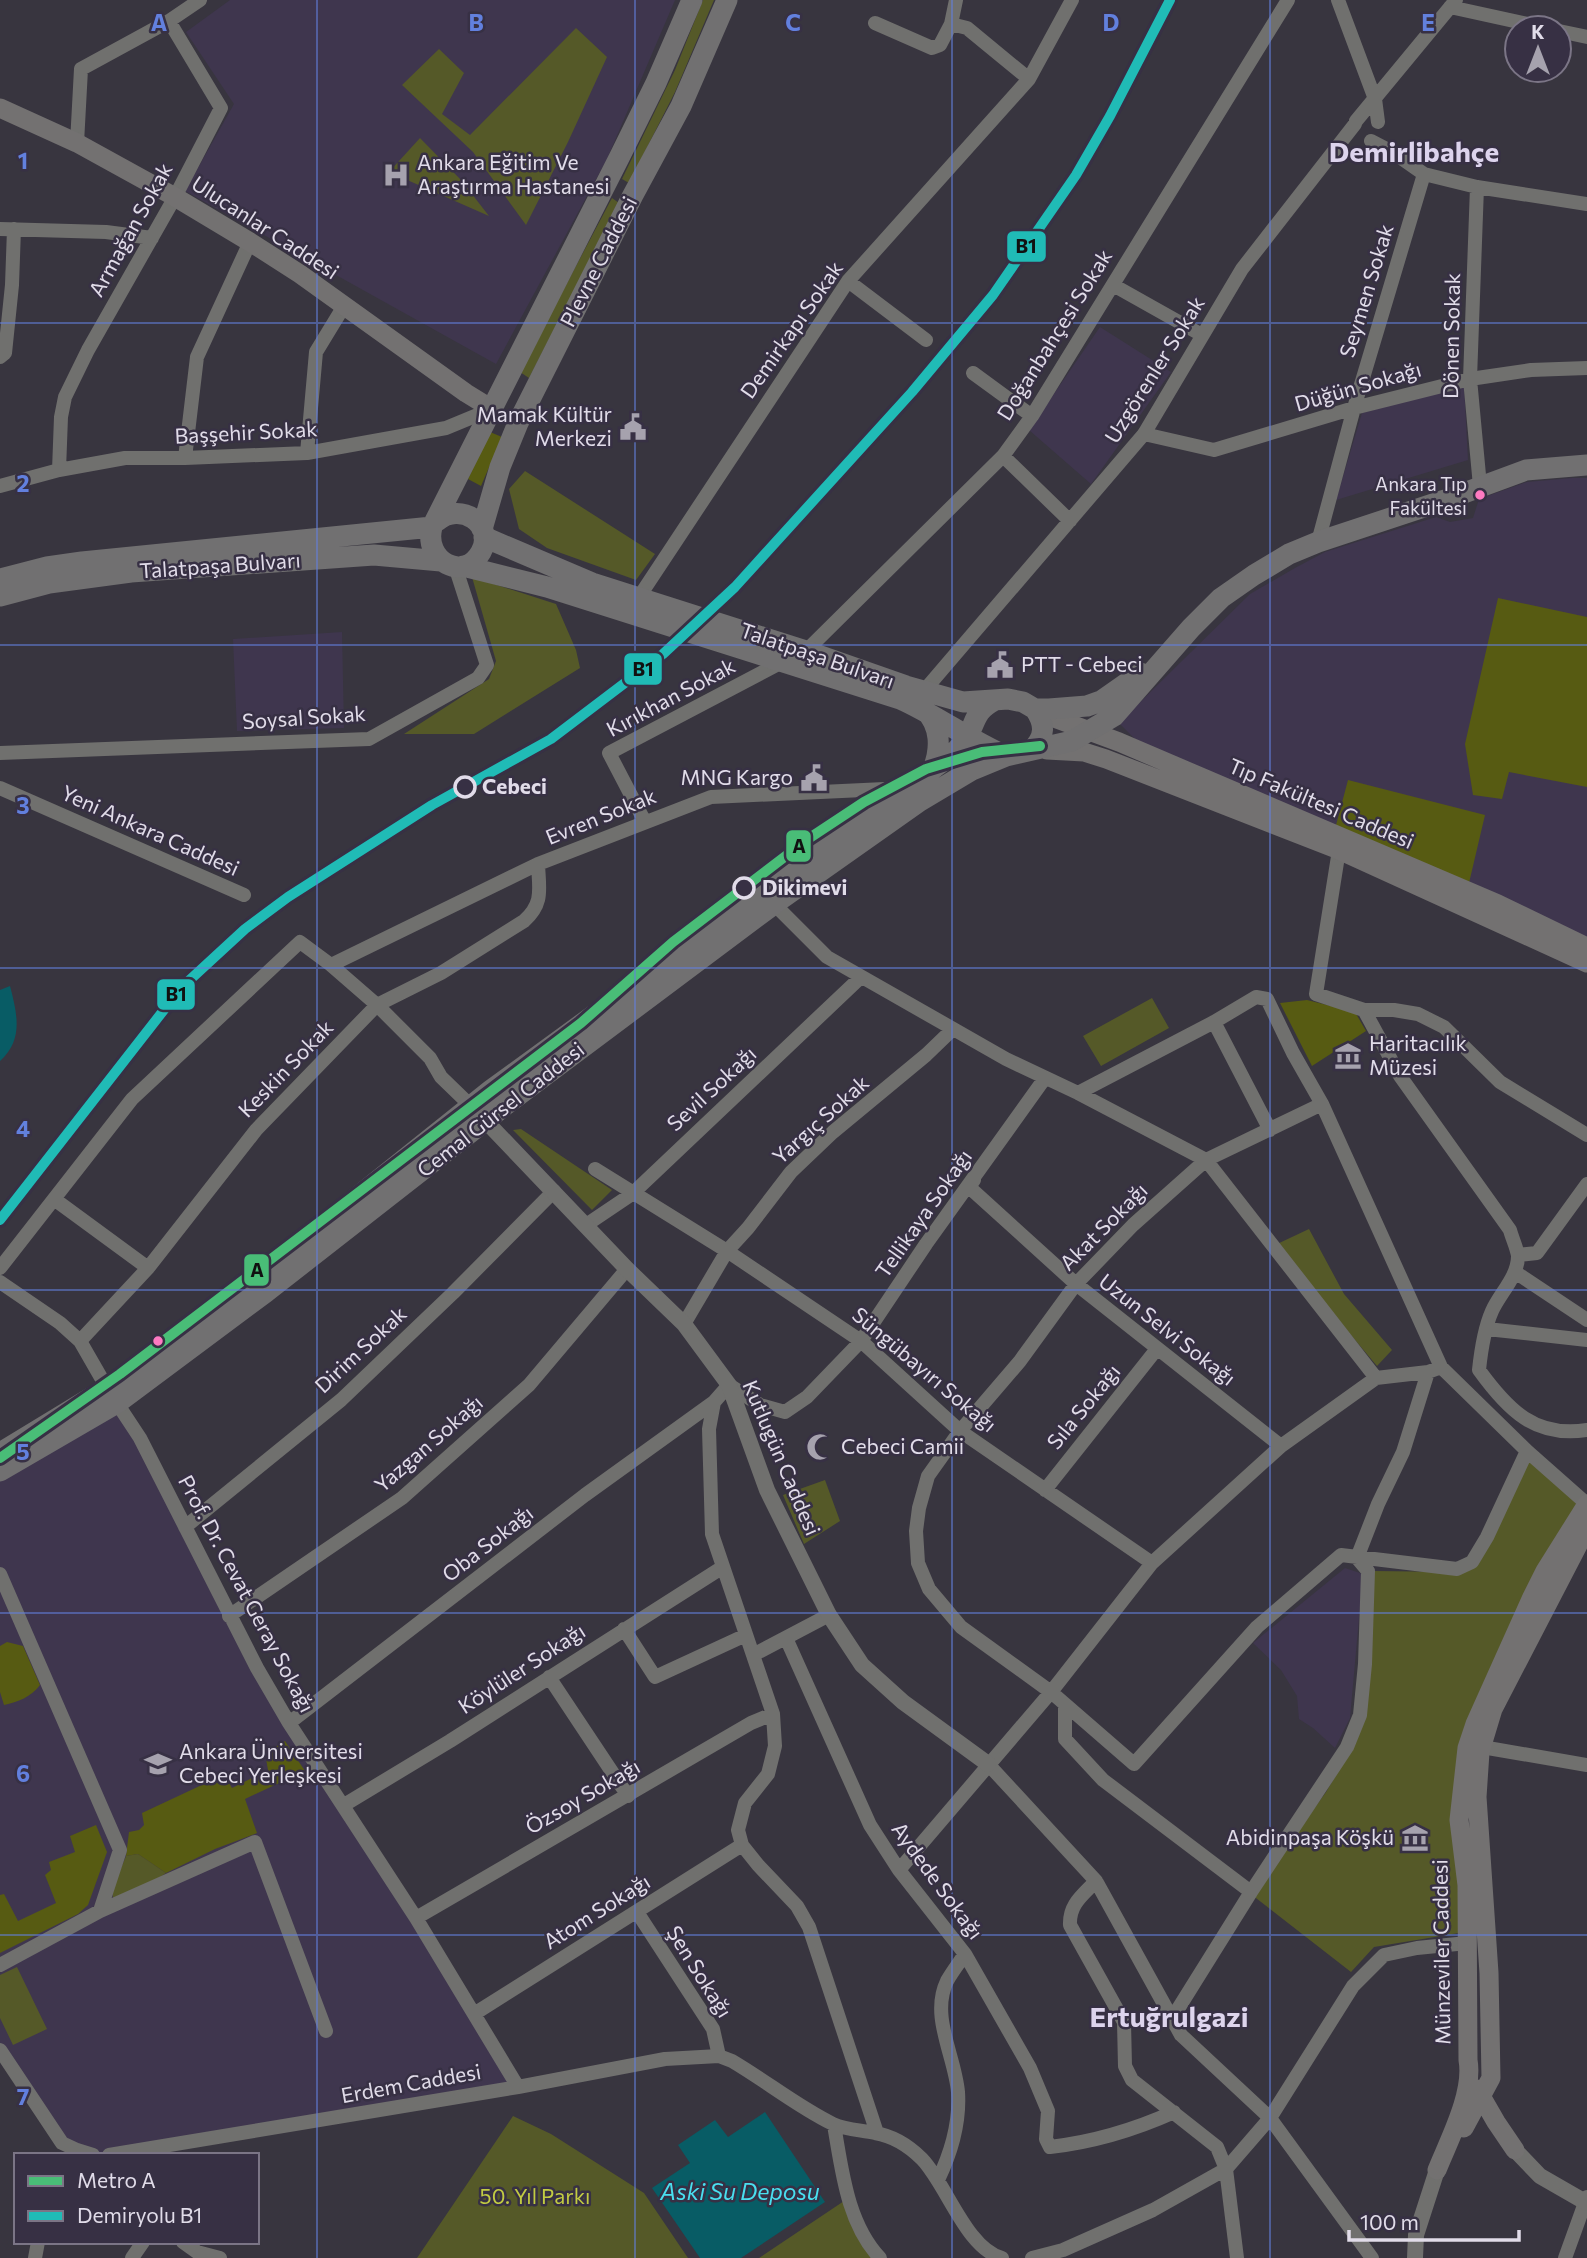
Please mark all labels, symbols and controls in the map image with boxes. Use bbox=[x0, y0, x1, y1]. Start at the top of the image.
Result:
text: A bbox=[151, 8, 168, 36]
text: B bbox=[468, 8, 484, 36]
text: C bbox=[785, 8, 801, 36]
text: D bbox=[1103, 8, 1120, 36]
text: E bbox=[1421, 8, 1435, 36]
north arrow bbox=[1503, 14, 1573, 84]
text: K bbox=[1531, 20, 1545, 43]
district label: Demirlibahçe bbox=[1329, 134, 1499, 168]
text: 1 bbox=[18, 146, 28, 174]
place label: Ankara Eğitim Ve Araştırma Hastanesi bbox=[417, 149, 610, 198]
street label: Armağan Sokak bbox=[83, 158, 177, 301]
hospital icon: Ankara Eğitim Ve Araştırma Hastanesi bbox=[381, 160, 411, 190]
street label: Ulucanlar Caddesi bbox=[188, 170, 344, 284]
street label: Plevne Caddesi bbox=[554, 192, 641, 331]
street label: Seymen Sokak bbox=[1333, 221, 1398, 360]
line badge: B1 bbox=[1006, 230, 1047, 263]
text: B1 bbox=[1015, 234, 1037, 257]
street label: Doğanbahçesi Sokak bbox=[991, 244, 1116, 424]
street label: Demirkapı Sokak bbox=[734, 256, 847, 402]
street label: Dönen Sokak bbox=[1437, 273, 1464, 399]
street label: Uzgörenler Sokak bbox=[1099, 291, 1209, 447]
street label: Düğün Sokağı bbox=[1291, 356, 1424, 416]
place label: Mamak Kültür Merkezi bbox=[477, 401, 612, 450]
public building icon: Mamak Kültür Merkezi bbox=[618, 412, 648, 442]
street label: Başşehir Sokak bbox=[174, 415, 318, 448]
text: 2 bbox=[16, 469, 30, 497]
place label: Ankara Tıp Fakültesi bbox=[1375, 472, 1467, 519]
marker: Ankara Tıp Fakültesi bbox=[1473, 488, 1487, 502]
street label: Talatpaşa Bulvarı bbox=[138, 546, 301, 583]
street label: Talatpaşa Bulvarı bbox=[737, 616, 898, 693]
public building icon: PTT - Cebeci bbox=[985, 650, 1015, 680]
place label: PTT - Cebeci bbox=[1021, 651, 1143, 676]
street label: Kırıkhan Sokak bbox=[602, 652, 739, 741]
line badge: B1 bbox=[623, 652, 663, 686]
text: B1 bbox=[632, 657, 654, 680]
street label: Soysal Sokak bbox=[241, 700, 366, 733]
street label: Tıp Fakültesi Caddesi bbox=[1225, 752, 1418, 853]
public building icon: MNG Kargo bbox=[799, 763, 829, 793]
place label: MNG Kargo bbox=[680, 764, 793, 789]
place label: Cebeci bbox=[482, 773, 547, 798]
marker: Cebeci bbox=[454, 776, 476, 798]
street label: Yeni Ankara Caddesi bbox=[58, 779, 243, 880]
street label: Evren Sokak bbox=[542, 782, 659, 849]
text: 3 bbox=[16, 791, 30, 819]
line badge: A bbox=[785, 829, 812, 863]
text: A bbox=[792, 834, 806, 857]
place label: Dikimevi bbox=[762, 874, 847, 899]
marker: Dikimevi bbox=[733, 877, 755, 899]
line badge: B1 bbox=[156, 978, 196, 1011]
text: B1 bbox=[165, 982, 187, 1005]
street label: Keskin Sokak bbox=[232, 1014, 337, 1122]
place label: Haritacılık Müzesi bbox=[1369, 1030, 1467, 1079]
street label: Cemal Gürsel Caddesi bbox=[412, 1036, 589, 1182]
street label: Sevil Sokağı bbox=[661, 1040, 761, 1135]
museum icon: Haritacılık Müzesi bbox=[1333, 1041, 1363, 1071]
street label: Yargıç Sokak bbox=[767, 1069, 873, 1169]
text: 4 bbox=[16, 1114, 30, 1142]
street label: Tellikaya Sokağı bbox=[869, 1144, 976, 1282]
street label: Akat Sokağı bbox=[1054, 1177, 1152, 1275]
line badge: A bbox=[243, 1253, 270, 1287]
text: A bbox=[250, 1258, 264, 1281]
street label: Uzun Selvi Sokağı bbox=[1095, 1268, 1241, 1390]
street label: Dirim Sokak bbox=[309, 1300, 411, 1397]
street label: Süngübayırı Sokağı bbox=[848, 1301, 1002, 1436]
unlabelled marker bbox=[151, 1334, 165, 1348]
street label: Sıla Sokağı bbox=[1041, 1359, 1125, 1454]
street label: Kutlugün Caddesi bbox=[738, 1376, 826, 1539]
street label: Yazgan Sokağı bbox=[369, 1389, 487, 1497]
mosque icon: Cebeci Camii bbox=[805, 1432, 835, 1462]
place label: Cebeci Camii bbox=[841, 1433, 964, 1458]
text: 5 bbox=[16, 1437, 30, 1465]
street label: Prof. Dr. Cevat Geray Sokağı bbox=[174, 1470, 321, 1716]
street label: Oba Sokağı bbox=[437, 1500, 538, 1586]
street label: Köylüler Sokağı bbox=[453, 1617, 589, 1718]
place label: Ankara Üniversitesi Cebeci Yerleşkesi bbox=[179, 1738, 363, 1787]
school or university icon: Ankara Üniversitesi Cebeci Yerleşkesi bbox=[143, 1749, 173, 1779]
street label: Özsoy Sokağı bbox=[520, 1753, 644, 1839]
text: 6 bbox=[16, 1759, 30, 1787]
street label: Aydede Sokağı bbox=[887, 1817, 989, 1944]
museum icon: Abidinpaşa Köşkü bbox=[1400, 1823, 1430, 1853]
place label: Abidinpaşa Köşkü bbox=[1226, 1824, 1394, 1849]
street label: Münzeviler Caddesi bbox=[1426, 1859, 1455, 2045]
street label: Atom Sokağı bbox=[538, 1868, 654, 1953]
street label: Şen Sokağı bbox=[662, 1921, 738, 2022]
district label: Ertuğrulgazi bbox=[1090, 1999, 1248, 2033]
street label: Erdem Caddesi bbox=[339, 2058, 483, 2107]
text: 7 bbox=[17, 2082, 29, 2110]
legend bbox=[14, 2153, 259, 2244]
text: Metro A bbox=[77, 2167, 156, 2192]
water label: Aski Su Deposu bbox=[659, 2177, 820, 2205]
park label: 50. Yıl Parkı bbox=[480, 2183, 590, 2208]
scale bar bbox=[1349, 2198, 1519, 2242]
text: Demiryolu B1 bbox=[77, 2202, 202, 2227]
text: 100 m bbox=[1360, 2209, 1419, 2234]

